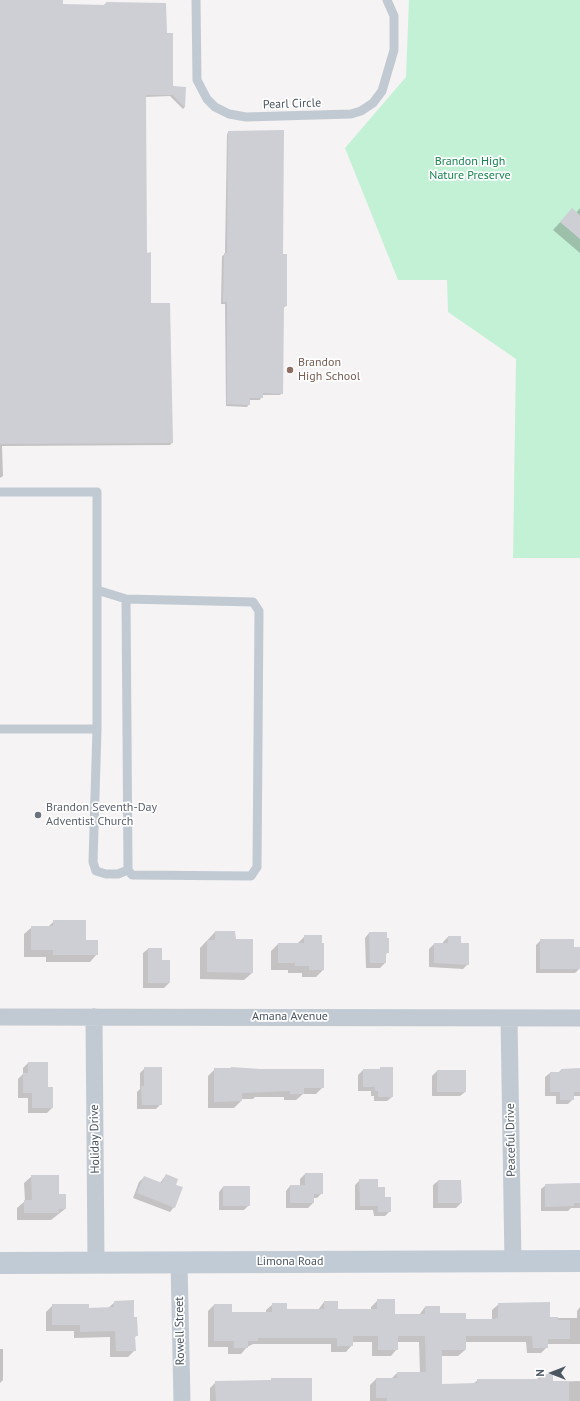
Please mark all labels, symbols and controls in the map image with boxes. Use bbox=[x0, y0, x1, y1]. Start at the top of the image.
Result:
street label: Pearl Circle bbox=[263, 96, 321, 112]
park label: Brandon High Nature Preserve bbox=[429, 155, 511, 183]
place label: Brandon High School bbox=[298, 356, 360, 384]
marker: Brandon High School bbox=[285, 365, 295, 375]
place label: Brandon Seventh-Day Adventist Church bbox=[46, 801, 157, 829]
marker: Brandon Seventh-Day Adventist Church bbox=[33, 810, 43, 820]
street label: Amana Avenue bbox=[252, 1010, 328, 1024]
street label: Peaceful Drive bbox=[503, 1103, 519, 1177]
street label: Holiday Drive bbox=[87, 1104, 103, 1174]
street label: Limona Road bbox=[257, 1255, 323, 1269]
street label: Rowell Street bbox=[172, 1297, 188, 1365]
north arrow bbox=[532, 1353, 572, 1393]
text: N bbox=[533, 1369, 547, 1377]

